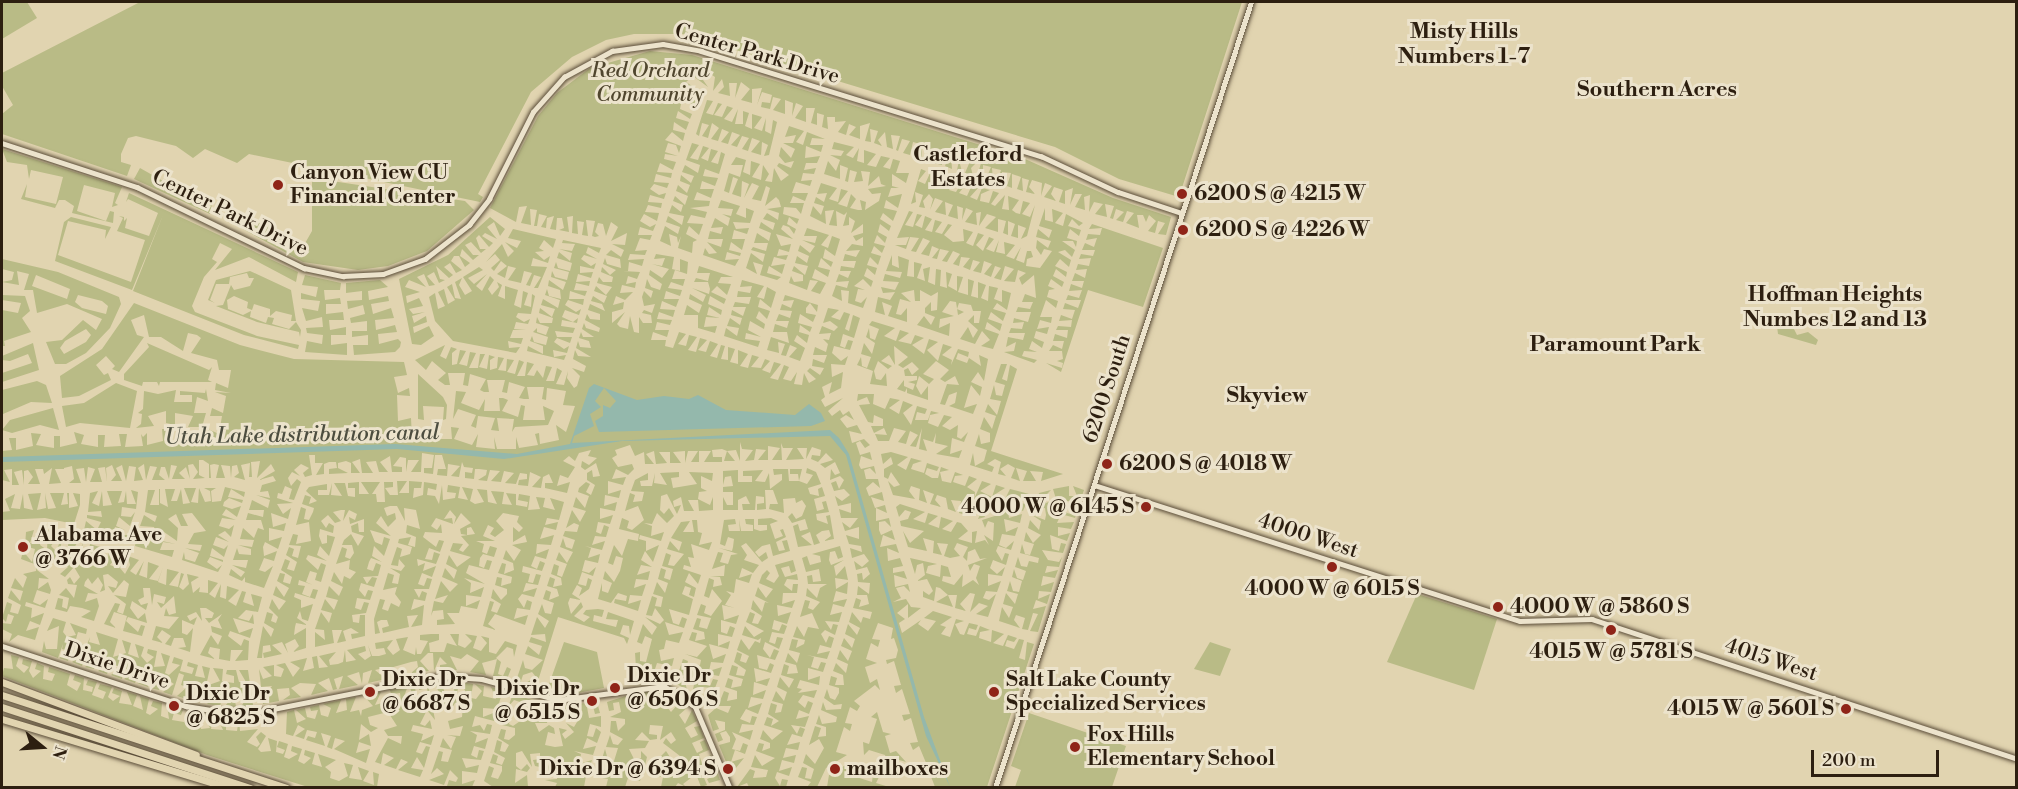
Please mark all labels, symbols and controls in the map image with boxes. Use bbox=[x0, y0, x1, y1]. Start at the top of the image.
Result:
street label: Center Park Drive bbox=[672, 18, 842, 90]
district label: Misty Hills Numbers 1-7 bbox=[1398, 18, 1530, 70]
park label: Red Orchard Community bbox=[591, 58, 709, 108]
district label: Southern Acres bbox=[1577, 77, 1737, 103]
district label: Castleford Estates bbox=[913, 141, 1023, 192]
place label: Canyon View CU Financial Center bbox=[290, 160, 456, 210]
street label: Center Park Drive bbox=[148, 164, 312, 262]
marker: Canyon View CU Financial Center bbox=[271, 178, 285, 192]
place label: 6200 S @ 4215 W bbox=[1194, 181, 1366, 207]
marker: 6200 S @ 4215 W bbox=[1175, 187, 1189, 201]
place label: 6200 S @ 4226 W bbox=[1195, 217, 1370, 243]
marker: 6200 S @ 4226 W bbox=[1176, 223, 1190, 237]
district label: Hoffman Heights Numbes 12 and 13 bbox=[1743, 281, 1927, 332]
street label: 6200 South bbox=[1078, 331, 1136, 447]
district label: Paramount Park bbox=[1529, 332, 1701, 358]
district label: Skyview bbox=[1226, 383, 1308, 409]
water label: Utah Lake distribution canal bbox=[164, 419, 440, 451]
place label: 6200 S @ 4018 W bbox=[1119, 451, 1292, 477]
marker: 6200 S @ 4018 W bbox=[1100, 457, 1114, 471]
place label: 4000 W @ 6145 S bbox=[961, 494, 1134, 520]
marker: 4000 W @ 6145 S bbox=[1139, 500, 1153, 514]
street label: 4000 West bbox=[1255, 508, 1361, 564]
place label: Alabama Ave @ 3766 W bbox=[35, 522, 162, 572]
marker: Alabama Ave @ 3766 W bbox=[16, 540, 30, 554]
marker: 4000 W @ 6015 S bbox=[1325, 560, 1339, 574]
place label: 4000 W @ 6015 S bbox=[1244, 576, 1420, 602]
place label: 4000 W @ 5860 S bbox=[1510, 594, 1689, 620]
marker: 4000 W @ 5860 S bbox=[1491, 600, 1505, 614]
marker: 4015 W @ 5781 S bbox=[1604, 623, 1618, 637]
street label: 4015 West bbox=[1722, 633, 1820, 687]
street label: Dixie Drive bbox=[61, 637, 173, 695]
place label: 4015 W @ 5781 S bbox=[1529, 639, 1693, 665]
place label: Dixie Dr @ 6506 S bbox=[627, 663, 718, 713]
place label: Dixie Dr @ 6687 S bbox=[382, 667, 470, 717]
place label: Salt Lake County Specialized Services bbox=[1006, 667, 1206, 717]
place label: Dixie Dr @ 6515 S bbox=[494, 676, 580, 726]
place label: Dixie Dr @ 6825 S bbox=[186, 681, 275, 731]
marker: Dixie Dr @ 6506 S bbox=[608, 681, 622, 695]
marker: Dixie Dr @ 6687 S bbox=[363, 685, 377, 699]
marker: Salt Lake County Specialized Services bbox=[987, 685, 1001, 699]
marker: Dixie Dr @ 6515 S bbox=[585, 694, 599, 708]
place label: 4015 W @ 5601 S bbox=[1667, 696, 1834, 722]
marker: Dixie Dr @ 6825 S bbox=[167, 699, 181, 713]
marker: 4015 W @ 5601 S bbox=[1839, 702, 1853, 716]
north arrow bbox=[12, 717, 72, 777]
place label: Fox Hills Elementary School bbox=[1087, 722, 1275, 772]
scale bar bbox=[1814, 738, 1942, 776]
marker: Fox Hills Elementary School bbox=[1068, 740, 1082, 754]
text: N bbox=[48, 743, 71, 762]
text: 200 m bbox=[1822, 749, 1876, 772]
place label: Dixie Dr @ 6394 S bbox=[539, 756, 716, 782]
place label: mailboxes bbox=[847, 756, 948, 782]
marker: Dixie Dr @ 6394 S bbox=[721, 762, 735, 776]
marker: mailboxes bbox=[828, 762, 842, 776]

